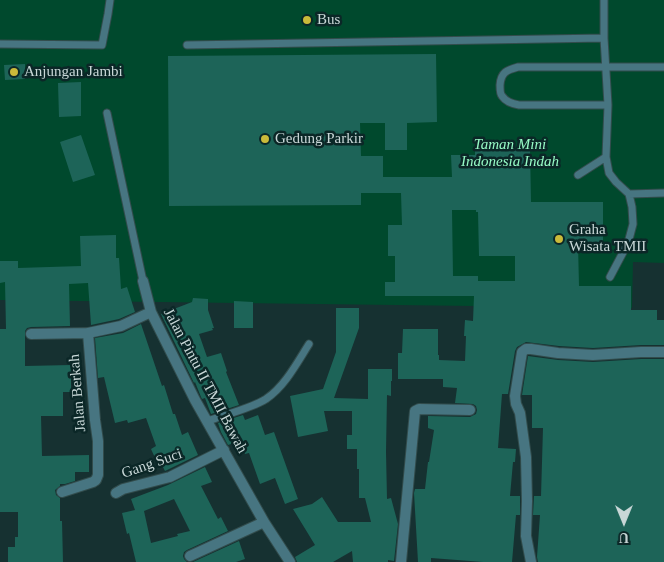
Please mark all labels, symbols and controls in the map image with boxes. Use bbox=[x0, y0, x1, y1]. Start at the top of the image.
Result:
place label: Bus bbox=[317, 11, 340, 29]
marker: Bus bbox=[301, 14, 313, 26]
place label: Anjungan Jambi bbox=[24, 63, 123, 81]
marker: Anjungan Jambi bbox=[8, 66, 20, 78]
place label: Gedung Parkir bbox=[275, 130, 363, 148]
marker: Gedung Parkir bbox=[259, 133, 271, 145]
park label: Taman Mini Indonesia Indah bbox=[461, 136, 559, 171]
place label: Graha Wisata TMII bbox=[569, 221, 646, 256]
marker: Graha Wisata TMII bbox=[553, 233, 565, 245]
street label: Jalan Pintu II TMII Bawah bbox=[159, 305, 251, 457]
street label: Jalan Berkah bbox=[66, 353, 90, 433]
street label: Gang Suci bbox=[119, 445, 185, 483]
north arrow bbox=[599, 497, 649, 547]
text: U bbox=[619, 530, 629, 545]

